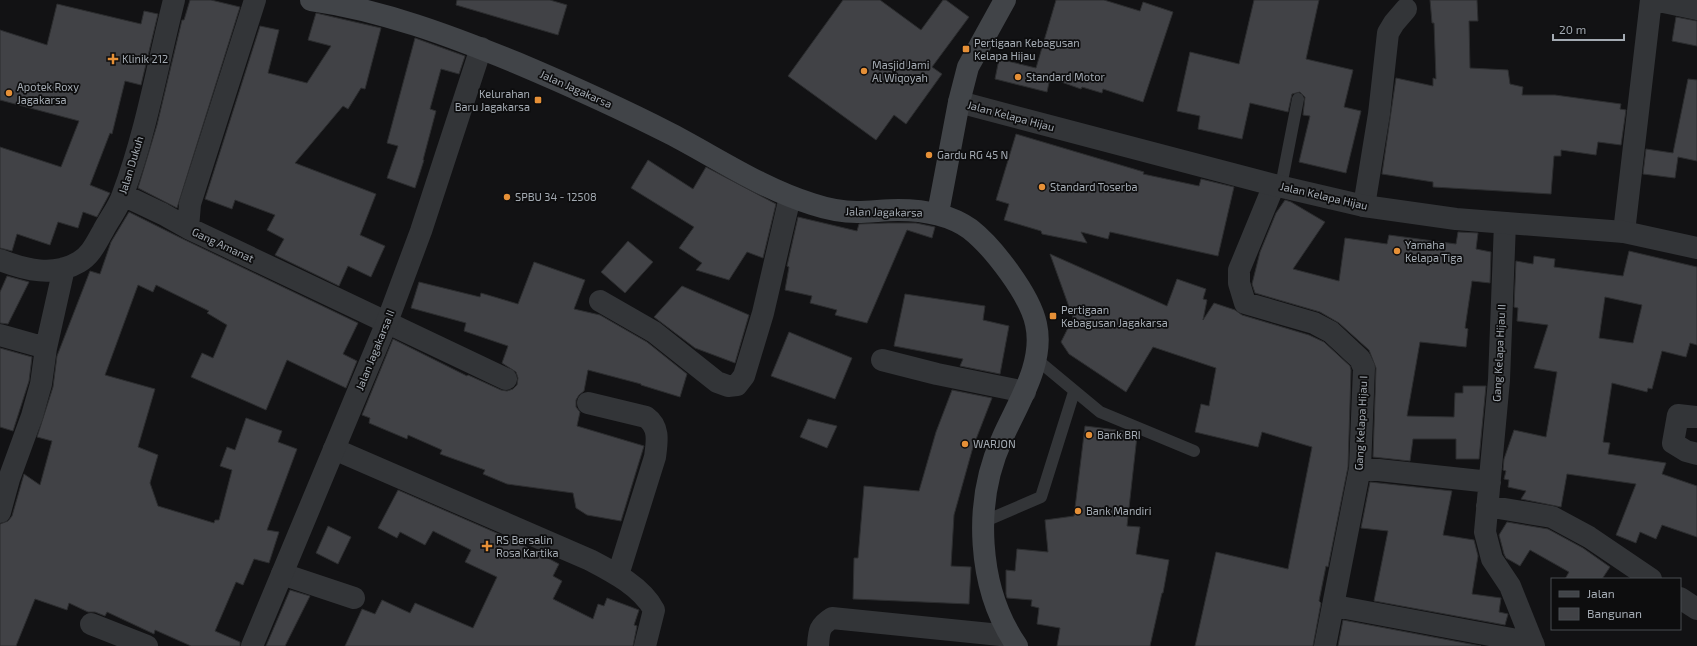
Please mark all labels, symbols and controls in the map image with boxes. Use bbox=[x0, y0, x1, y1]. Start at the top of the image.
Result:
scale bar bbox=[1553, 16, 1624, 42]
text: 20 m bbox=[1559, 22, 1586, 36]
place label: Pertigaan Kebagusan Kelapa Hijau bbox=[974, 36, 1080, 63]
marker: Pertigaan Kebagusan Kelapa Hijau bbox=[961, 44, 971, 54]
place label: Klinik 212 bbox=[122, 52, 168, 65]
marker: Klinik 212 bbox=[107, 53, 119, 65]
place label: Masjid Jami Al Wiqoyah bbox=[872, 58, 929, 84]
marker: Masjid Jami Al Wiqoyah bbox=[859, 66, 869, 76]
street label: Jalan Jagakarsa bbox=[538, 67, 614, 110]
place label: Standard Motor bbox=[1026, 70, 1105, 83]
marker: Standard Motor bbox=[1013, 72, 1023, 82]
place label: Apotek Roxy Jagakarsa bbox=[17, 80, 79, 106]
place label: Kelurahan Baru Jagakarsa bbox=[455, 87, 530, 113]
marker: Apotek Roxy Jagakarsa bbox=[4, 88, 14, 98]
marker: Kelurahan Baru Jagakarsa bbox=[533, 95, 543, 105]
street label: Jalan Kelapa Hijau bbox=[966, 98, 1056, 134]
street label: Jalan Dukuh bbox=[116, 134, 145, 195]
place label: Gardu RG 45 N bbox=[937, 148, 1008, 161]
marker: Gardu RG 45 N bbox=[924, 150, 934, 160]
street label: Jalan Kelapa Hijau bbox=[1279, 179, 1369, 213]
place label: Standard Toserba bbox=[1050, 180, 1138, 193]
marker: Standard Toserba bbox=[1037, 182, 1047, 192]
place label: SPBU 34 - 12508 bbox=[515, 190, 597, 203]
marker: SPBU 34 - 12508 bbox=[502, 192, 512, 202]
street label: Jalan Jagakarsa bbox=[845, 204, 923, 219]
street label: Gang Amanat bbox=[190, 225, 256, 265]
place label: Yamaha Kelapa Tiga bbox=[1405, 238, 1462, 264]
marker: Yamaha Kelapa Tiga bbox=[1392, 246, 1402, 256]
place label: Pertigaan Kebagusan Jagakarsa bbox=[1061, 303, 1168, 329]
street label: Gang Kelapa Hijau II bbox=[1489, 304, 1509, 402]
street label: Jalan Jagakarsa II bbox=[352, 308, 397, 392]
marker: Pertigaan Kebagusan Jagakarsa bbox=[1048, 311, 1058, 321]
street label: Gang Kelapa Hijau I bbox=[1352, 375, 1370, 471]
place label: Bank BRI bbox=[1097, 428, 1141, 441]
marker: Bank BRI bbox=[1084, 430, 1094, 440]
place label: WARJON bbox=[973, 437, 1016, 450]
marker: WARJON bbox=[960, 439, 970, 449]
place label: Bank Mandiri bbox=[1086, 504, 1151, 517]
marker: Bank Mandiri bbox=[1073, 506, 1083, 516]
place label: RS Bersalin Rosa Kartika bbox=[496, 533, 559, 559]
marker: RS Bersalin Rosa Kartika bbox=[481, 540, 493, 552]
legend bbox=[1551, 578, 1681, 630]
text: Jalan bbox=[1587, 586, 1615, 600]
text: Bangunan bbox=[1587, 606, 1642, 620]

